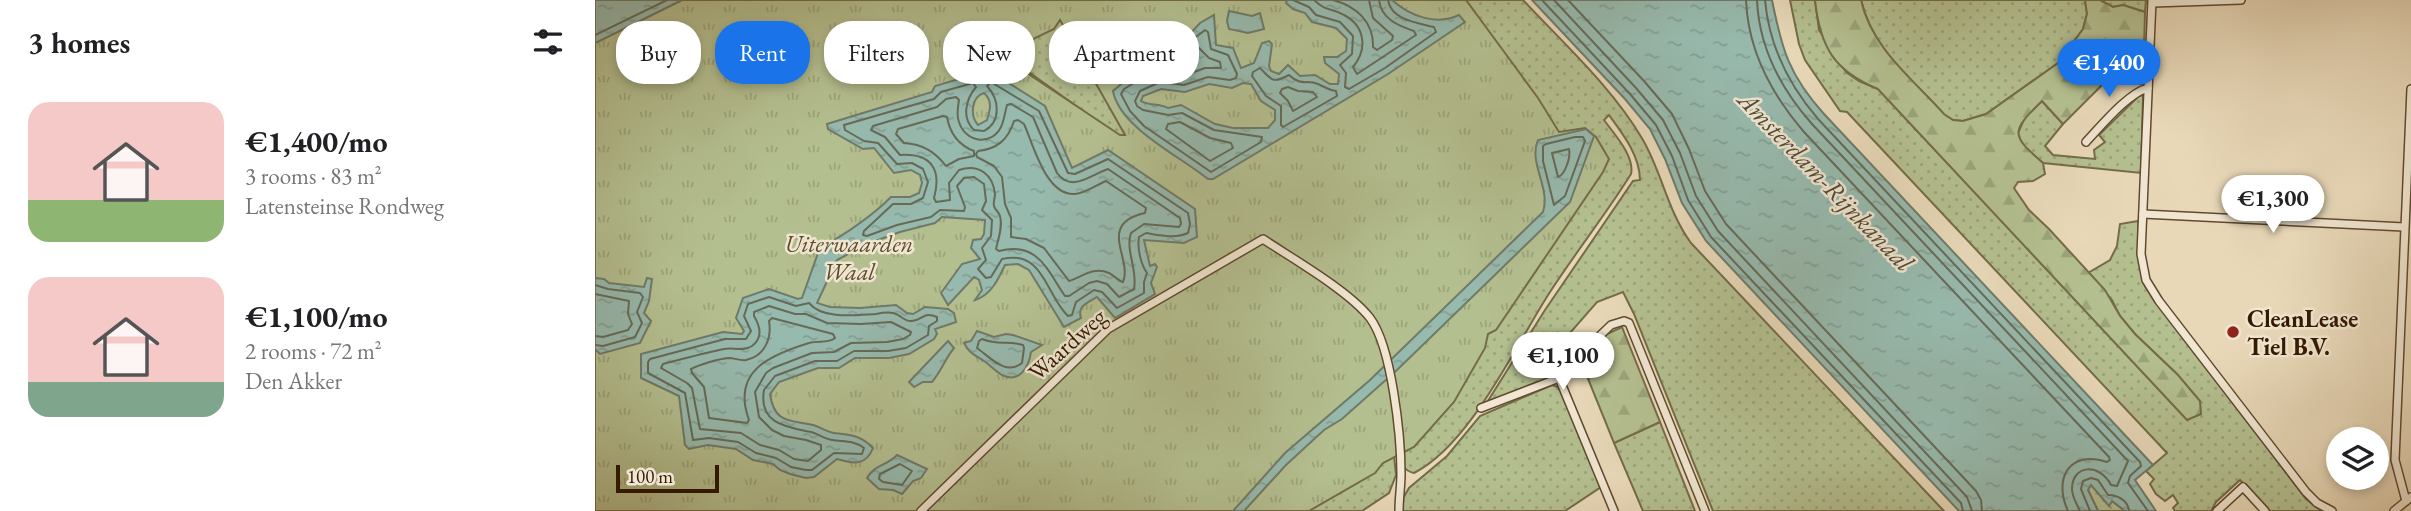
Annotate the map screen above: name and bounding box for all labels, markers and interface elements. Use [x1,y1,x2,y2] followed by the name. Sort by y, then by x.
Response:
[616,21,701,84] chip: Buy
[715,21,810,84] chip: Rent
[824,21,929,84] chip: Filters
[943,21,1035,84] chip: New
[1049,21,1199,84] chip: Apartment
[28,23,130,62] text: 3 homes
[529,23,567,61] icon: filters
[2052,40,2166,99] pin: €1,400
[2073,47,2145,77] text: €1,400
[1729,82,1922,279] water label: Amsterdam-Rijnkanaal
[245,122,388,161] text: €1,400/mo
[84,130,168,214] icon: home
[245,161,382,191] text: 3 rooms · 83 m²
[2216,176,2330,235] pin: €1,300
[2237,183,2309,213] text: €1,300
[245,191,444,221] text: Latensteinse Rondweg
[785,228,913,287] park label: Uiterwaarden Waal
[245,297,388,336] text: €1,100/mo
[1021,300,1113,387] street label: Waardweg
[2247,303,2358,362] place label: CleanLease Tiel B.V.
[84,305,168,389] icon: home
[2225,324,2241,340] marker: CleanLease Tiel B.V.
[1506,332,1620,392] pin: €1,100
[245,336,382,366] text: 2 rooms · 72 m²
[1527,340,1599,370] text: €1,100
[245,366,342,396] text: Den Akker
[2326,427,2389,490] map controls
[2326,427,2389,490] button: layers
[616,462,719,494] scale bar
[627,464,673,489] text: 100 m

